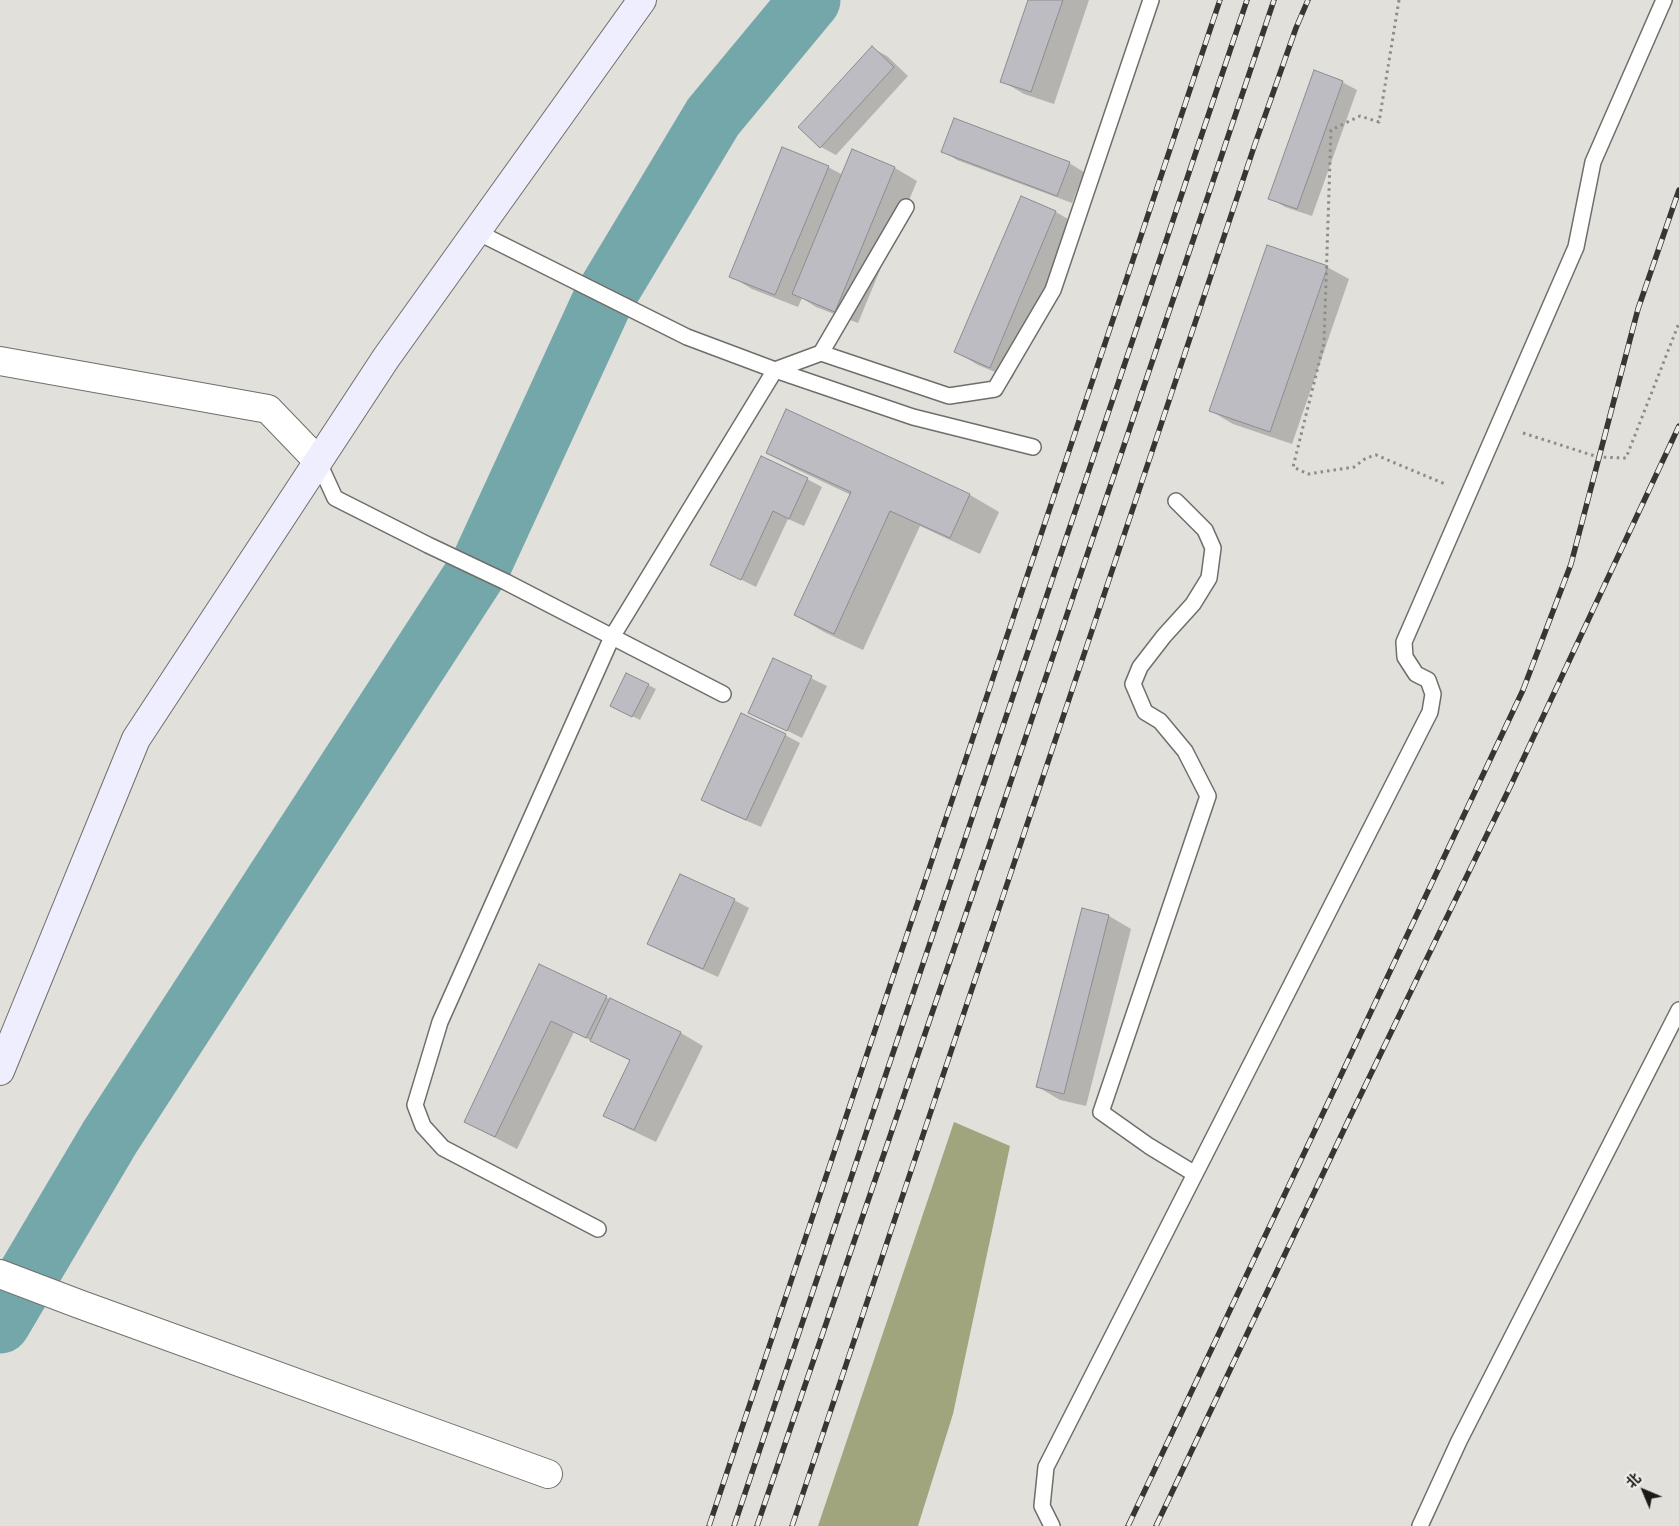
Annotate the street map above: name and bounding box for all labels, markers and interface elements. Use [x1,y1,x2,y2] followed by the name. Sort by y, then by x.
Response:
[1619,1466,1669,1516] north arrow
[1623,1470,1644,1491] text: 北

